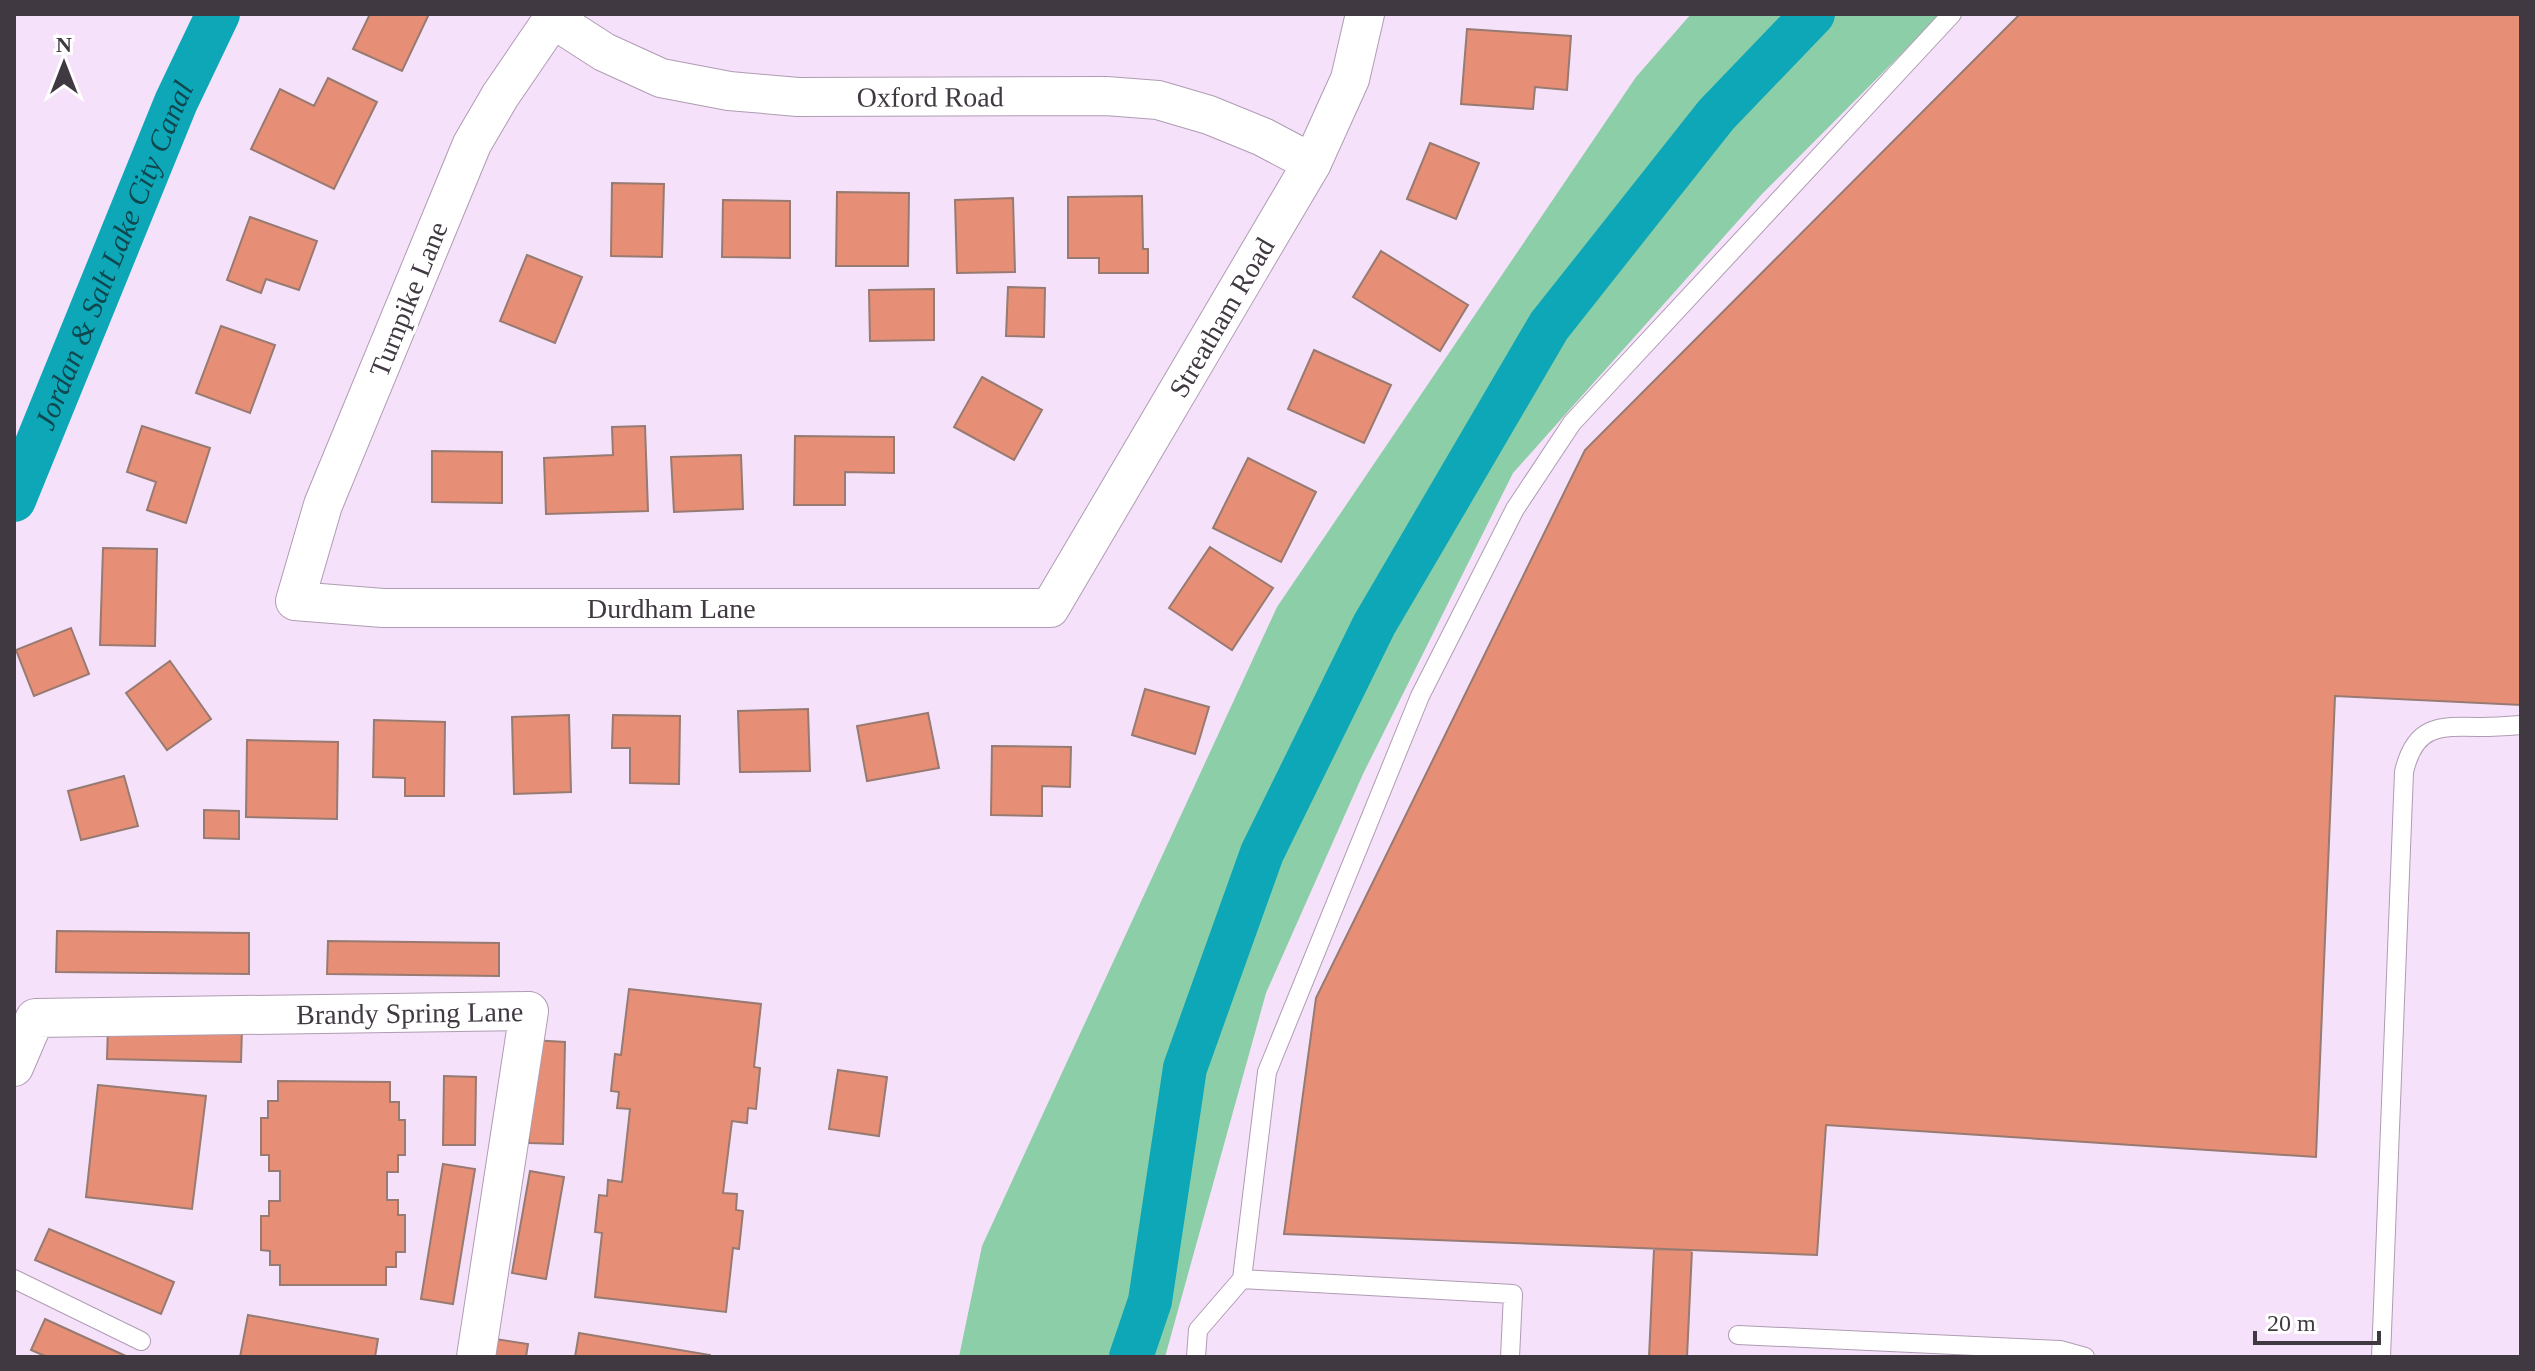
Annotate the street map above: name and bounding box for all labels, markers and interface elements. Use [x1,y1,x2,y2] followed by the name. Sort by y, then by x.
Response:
[24,24,104,104] north arrow
[56,32,72,57] text: N
[27,76,199,434] water label: Jordan & Salt Lake City Canal
[857,81,1004,113] street label: Oxford Road
[363,217,454,381] street label: Turnpike Lane
[1163,232,1281,403] street label: Streatham Road
[587,593,756,624] street label: Durdham Lane
[296,996,523,1030] street label: Brandy Spring Lane
[2255,1295,2379,1345] scale bar
[2267,1310,2316,1336] text: 20 m

